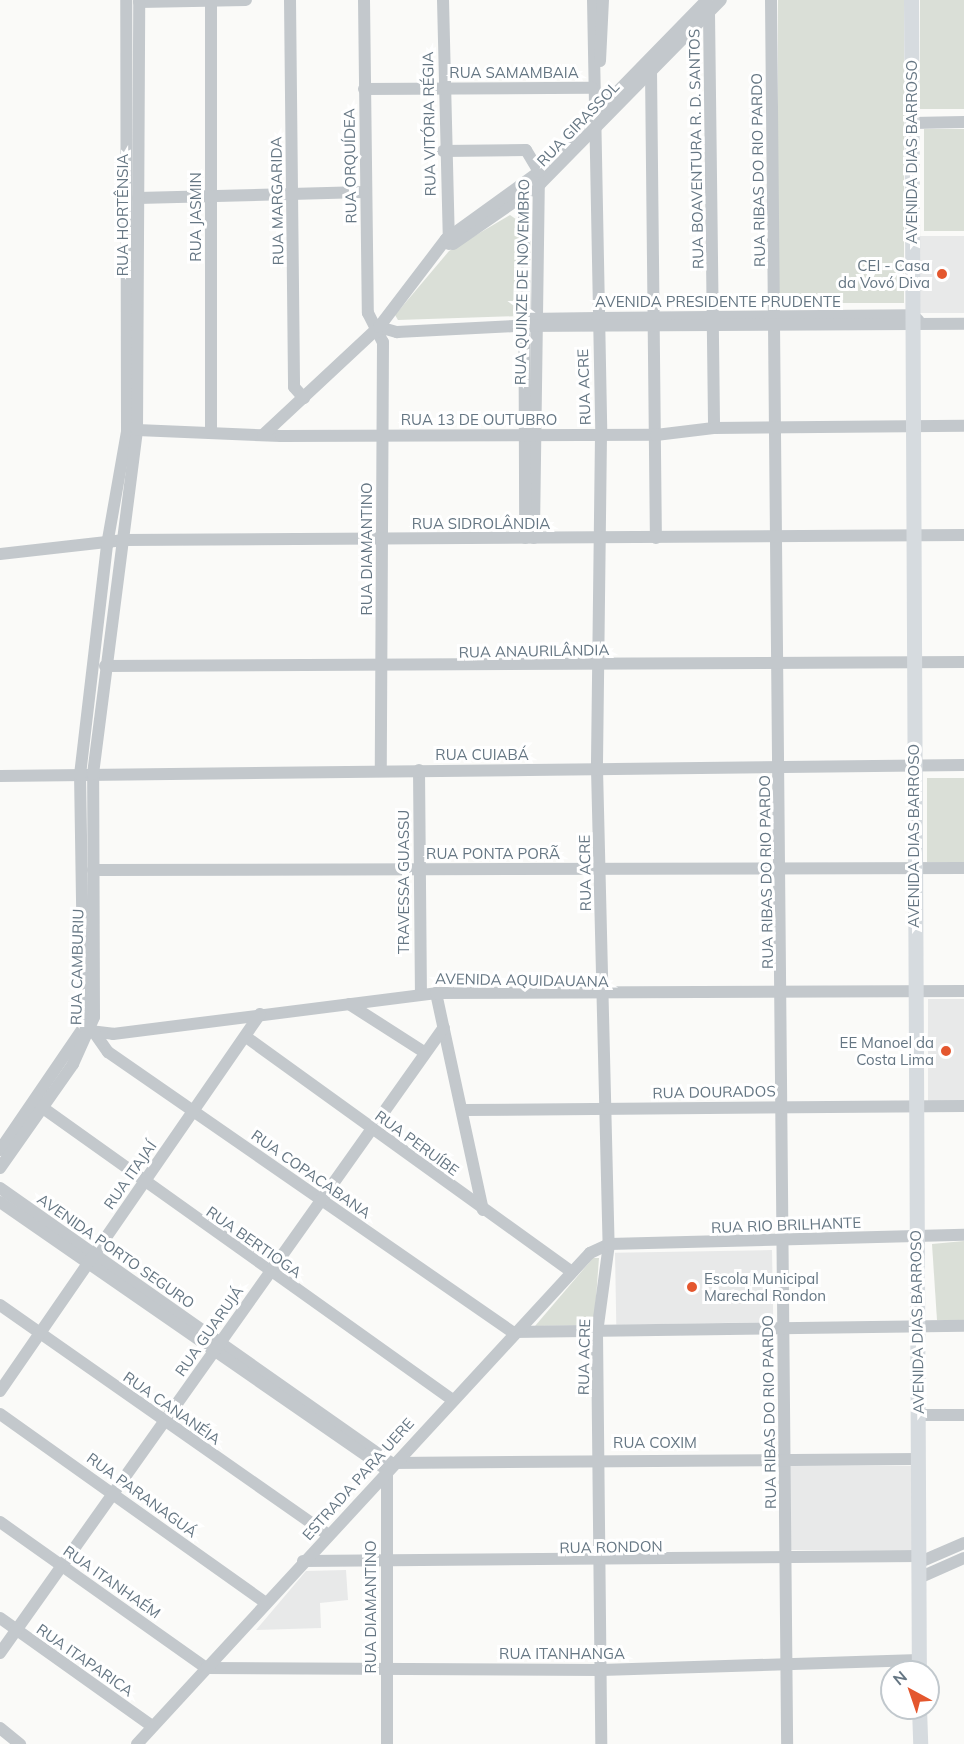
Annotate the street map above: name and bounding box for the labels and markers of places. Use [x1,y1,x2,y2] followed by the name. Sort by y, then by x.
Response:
[838,256,930,291] place label: CEI - Casa da Vovó Diva
[935,267,949,281] marker: CEI - Casa da Vovó Diva
[840,1033,934,1068] place label: EE Manoel da Costa Lima
[939,1044,953,1058] marker: EE Manoel da Costa Lima
[704,1269,826,1304] place label: Escola Municipal Marechal Rondon
[685,1280,699,1294] marker: Escola Municipal Marechal Rondon

